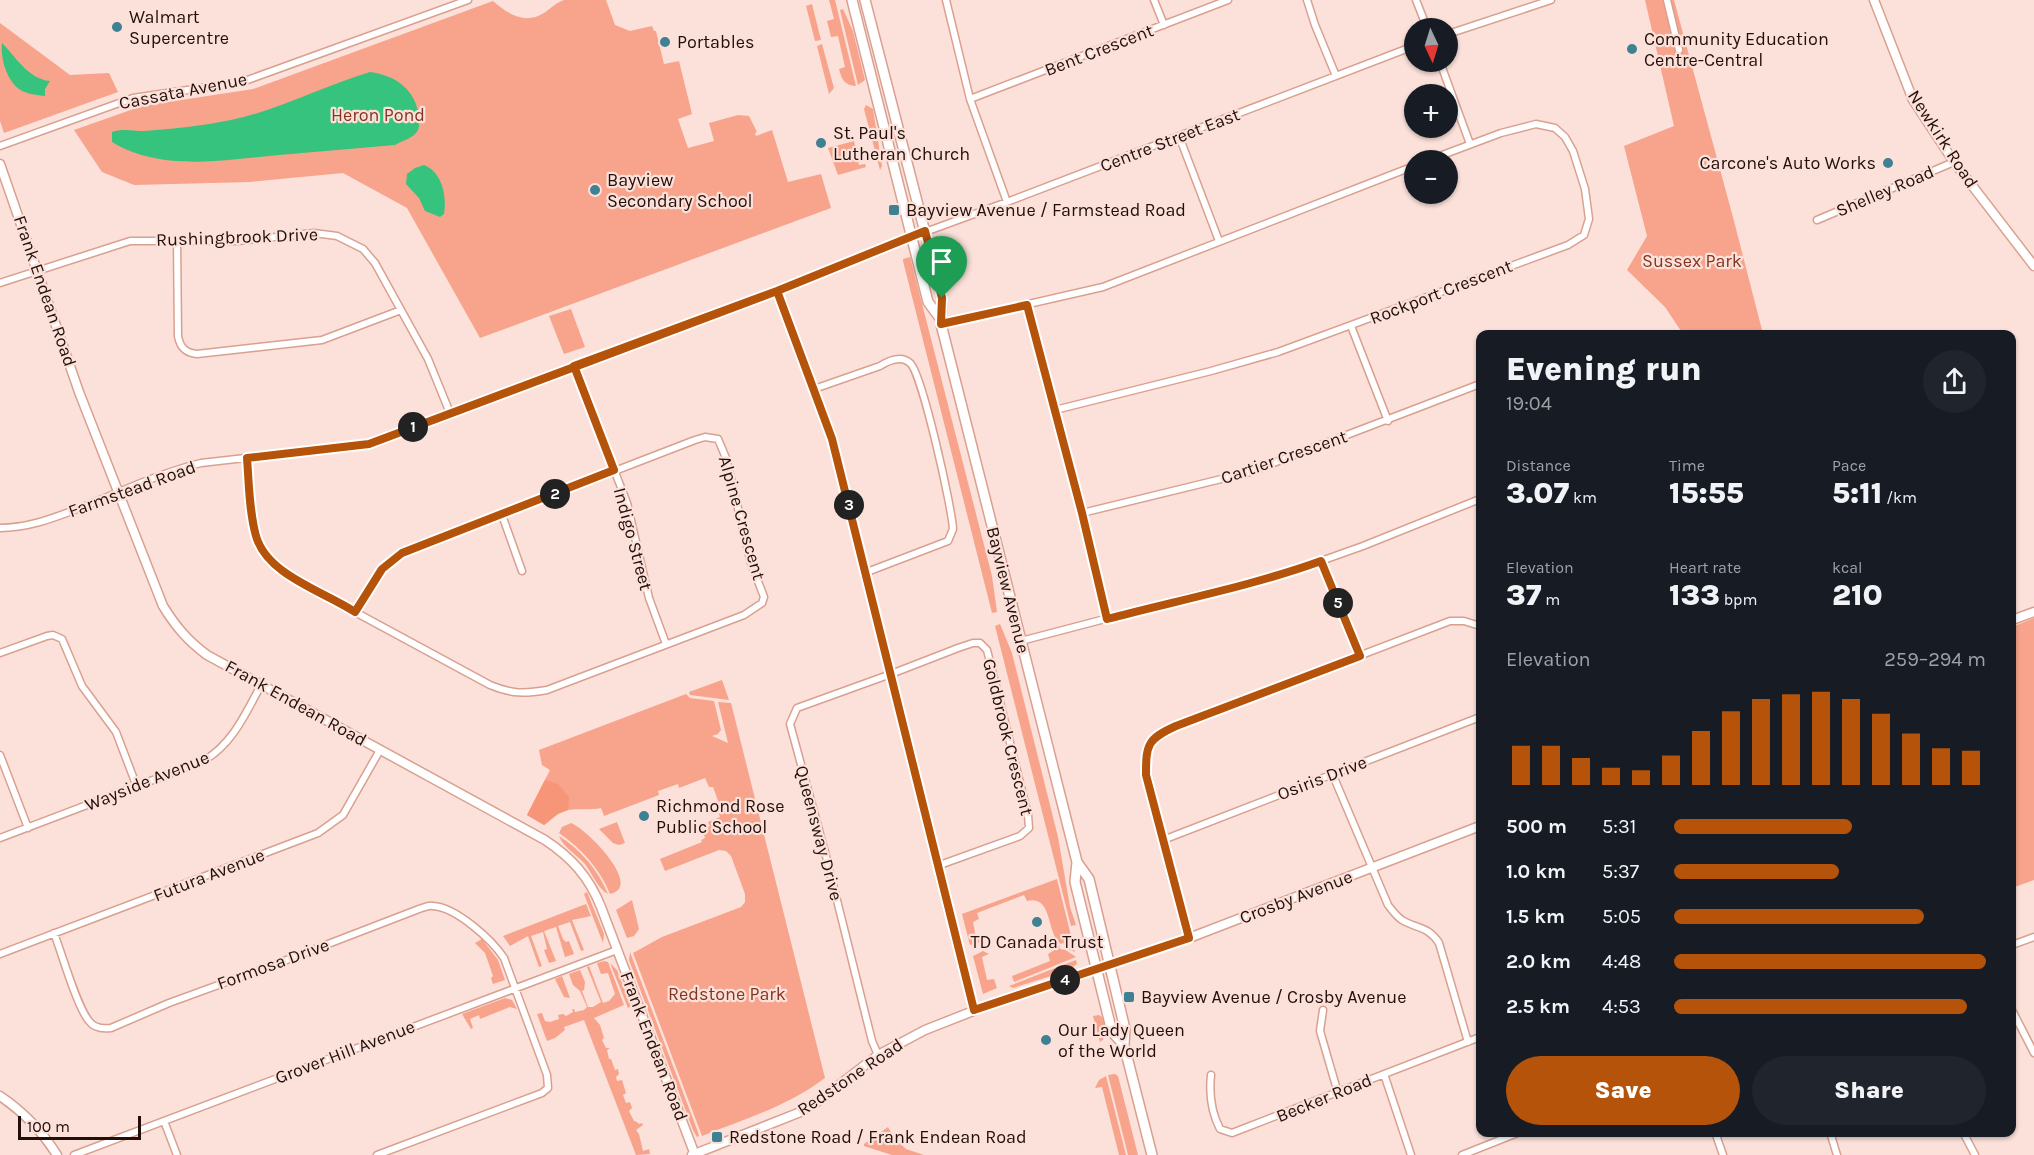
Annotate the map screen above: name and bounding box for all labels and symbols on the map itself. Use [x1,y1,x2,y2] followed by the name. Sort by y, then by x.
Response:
[129,6,229,49] place label: Walmart Supercentre
[1404,18,1458,72] north arrow
[1041,19,1157,81] street label: Bent Crescent
[110,20,124,34] marker: Walmart Supercentre
[1644,28,1829,71] place label: Community Education Centre-Central
[677,31,754,53] place label: Portables
[658,35,672,49] marker: Portables
[1625,42,1639,56] marker: Community Education Centre-Central
[117,68,249,114] street label: Cassata Avenue
[1903,86,1983,192] street label: Newkirk Road
[1097,103,1243,177] street label: Centre Street East
[331,104,425,126] park label: Heron Pond
[833,122,970,165] place label: St. Paul's Lutheran Church
[814,136,828,150] marker: St. Paul's Lutheran Church
[1700,152,1876,174] place label: Carcone's Auto Works
[1881,156,1895,170] marker: Carcone's Auto Works
[1833,160,1937,222] street label: Shelley Road
[607,169,753,212] place label: Bayview Secondary School
[588,183,602,197] marker: Bayview Secondary School
[906,199,1186,221] place label: Bayview Avenue / Farmstead Road
[887,203,901,217] marker: Bayview Avenue / Farmstead Road
[9,212,81,370] street label: Frank Endean Road
[156,223,318,251] street label: Rushingbrook Drive
[916,236,967,298] pin
[1642,250,1742,272] park label: Sussex Park
[1367,255,1515,329] street label: Rockport Crescent
[398,412,428,442] pin: 1
[1218,425,1350,489] street label: Cartier Crescent
[714,453,770,583] street label: Alpine Crescent
[65,456,199,522] street label: Farmstead Road
[540,479,570,509] pin: 2
[609,485,657,593] street label: Indigo Street
[834,490,864,520] pin: 3
[982,524,1034,656] street label: Bayview Avenue
[1323,588,1353,618] pin: 5
[221,655,371,751] street label: Frank Endean Road
[978,656,1038,818] street label: Goldbrook Crescent
[82,746,212,816] street label: Wayside Avenue
[1274,751,1370,805] street label: Osiris Drive
[790,763,848,903] street label: Queensway Drive
[656,795,785,838] place label: Richmond Rose Public School
[637,809,651,823] marker: Richmond Rose Public School
[150,844,268,906] street label: Futura Avenue
[1236,865,1356,929] street label: Crosby Avenue
[1030,915,1044,929] marker: TD Canada Trust
[970,931,1104,953] place label: TD Canada Trust
[214,934,332,994] street label: Formosa Drive
[1050,965,1080,995] pin: 4
[615,968,693,1124] street label: Frank Endean Road
[668,983,786,1005] park label: Redstone Park
[1141,986,1406,1008] place label: Bayview Avenue / Crosby Avenue
[1122,990,1136,1004] marker: Bayview Avenue / Crosby Avenue
[272,1015,418,1089] street label: Grover Hill Avenue
[1058,1019,1185,1062] place label: Our Lady Queen of the World
[1039,1033,1053,1047] marker: Our Lady Queen of the World
[793,1034,907,1120] street label: Redstone Road
[1273,1069,1375,1127] street label: Becker Road
[18,1113,141,1140] scale bar
[729,1126,1027,1148] place label: Redstone Road / Frank Endean Road
[710,1130,724,1144] marker: Redstone Road / Frank Endean Road

